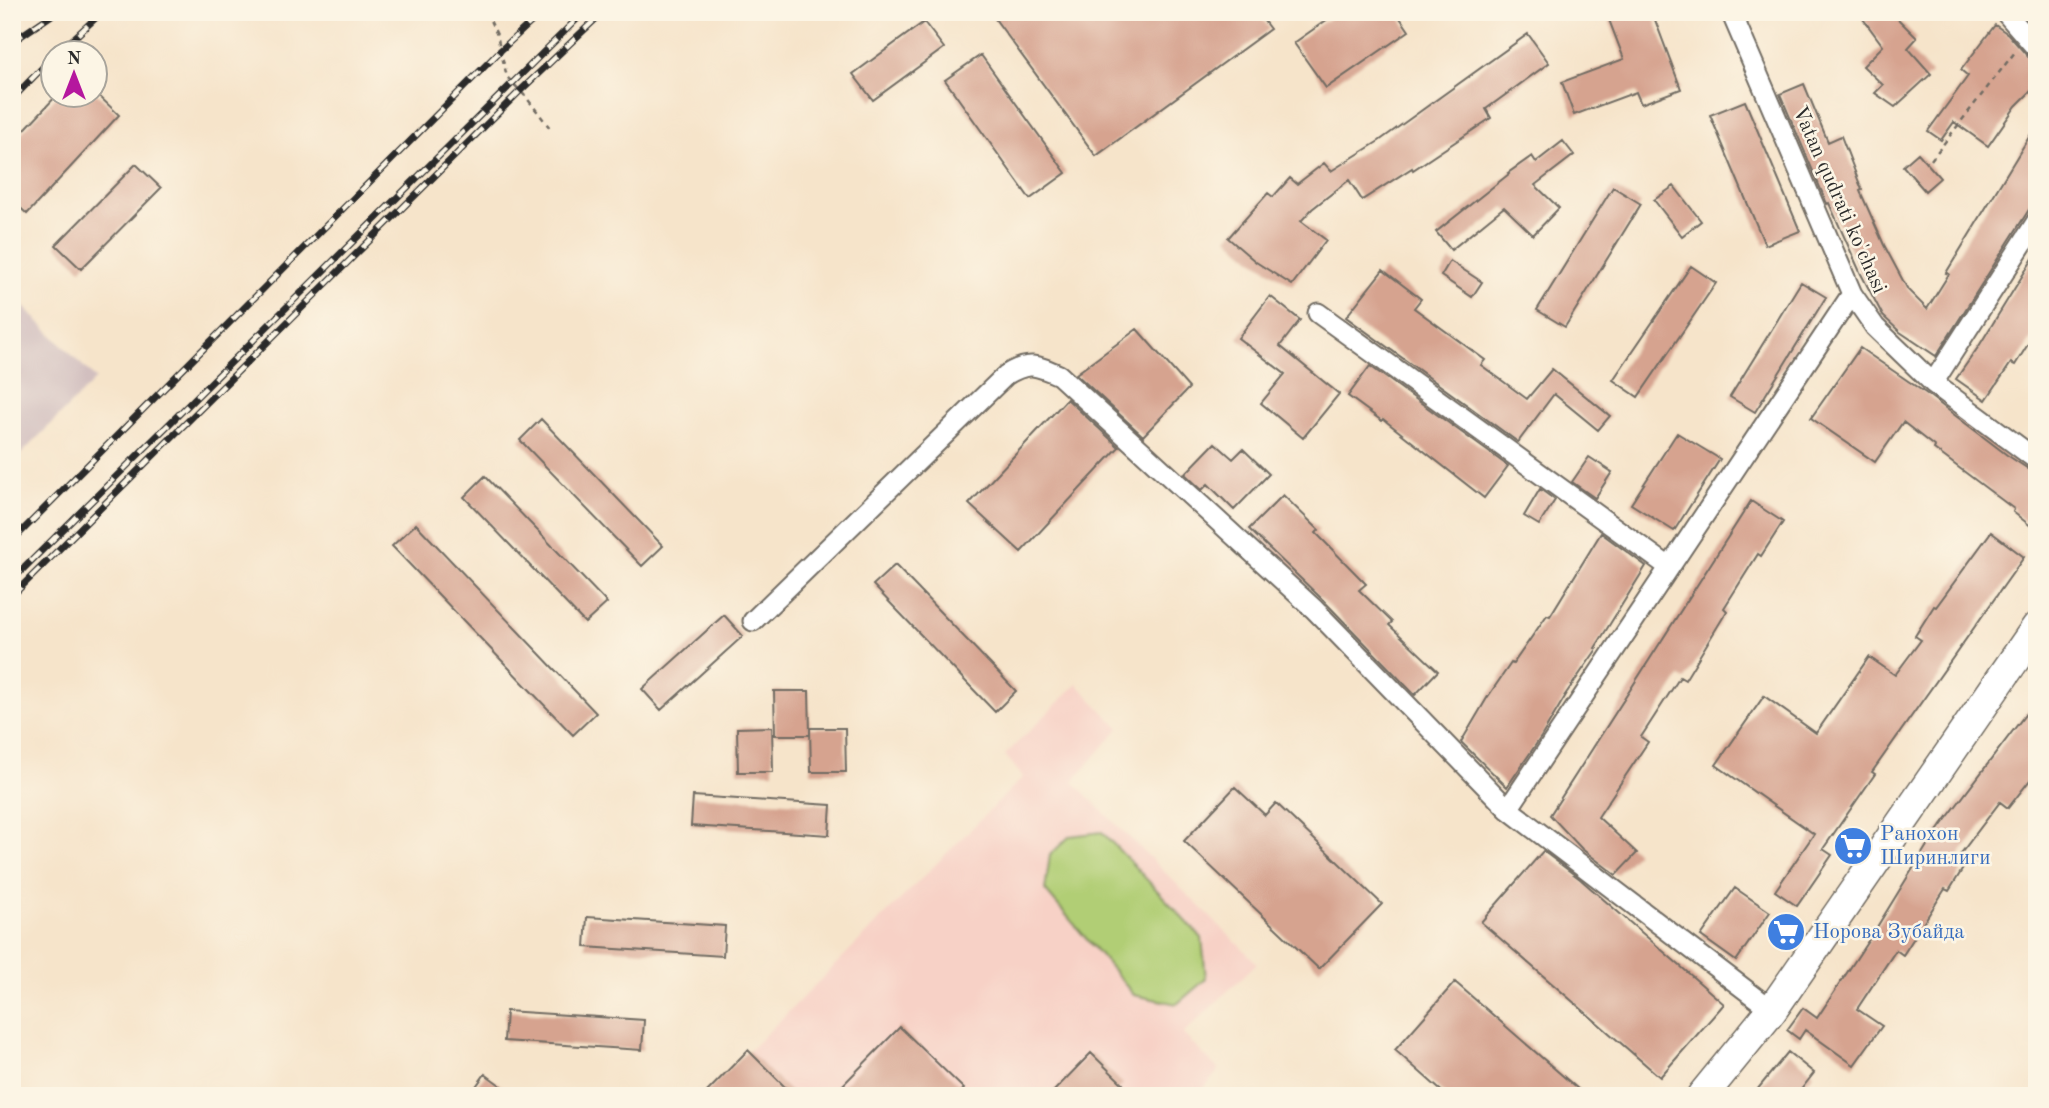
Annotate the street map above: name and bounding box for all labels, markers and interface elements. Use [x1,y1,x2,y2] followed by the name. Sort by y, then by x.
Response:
[38,38,108,108] north arrow
[67,50,82,69] text: N
[1788,103,1890,297] street label: Vatan qudrati ko'chasi
[1880,824,1990,869] place label: Ранохон Ширинлиги
[1832,825,1874,867] supermarket icon: Ранохон Ширинлиги
[1765,911,1807,953] supermarket icon: Норова Зубайда
[1813,922,1965,943] place label: Норова Зубайда

